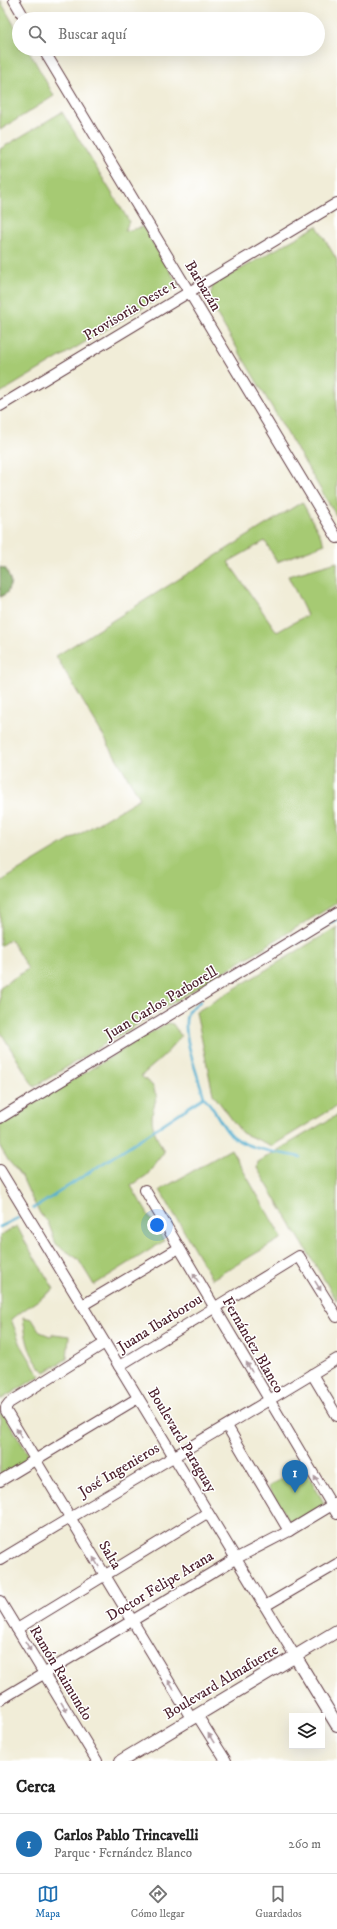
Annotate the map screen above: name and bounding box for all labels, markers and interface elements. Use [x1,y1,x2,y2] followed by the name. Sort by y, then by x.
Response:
[12,12,325,56] search box
[26,23,48,45] icon: search
[58,25,126,44] text: Buscar aquí
[181,257,226,315] street label: Barbazán
[80,275,180,345] street label: Provisoria Oeste 1
[100,962,221,1045] street label: Juan Carlos Parborell
[147,1215,167,1235] your location
[193,1272,200,1284] one-way arrow
[314,1281,322,1291] one-way arrow
[112,1289,206,1358] street label: Juana Ibarborou
[218,1294,288,1396] street label: Fernández Blanco
[245,1362,253,1372] one-way arrow
[143,1384,221,1497] street label: Boulevard Paraguay
[16,1427,23,1439] one-way arrow
[73,1438,163,1503] street label: José Ingenieros
[282,1460,308,1493] pin: 1
[313,1475,320,1487] one-way arrow
[94,1537,126,1573] street label: Salta
[103,1546,218,1626] street label: Doctor Felipe Arana
[93,1556,100,1568] one-way arrow
[25,1622,97,1724] street label: Ramón Raimundo
[24,1640,31,1652] one-way arrow
[160,1640,282,1724] street label: Boulevard Almafuerte
[167,1680,175,1690] one-way arrow
[61,1701,68,1713] one-way arrow
[289,1713,325,1749] map controls
[289,1713,325,1749] button: layers
[208,1732,215,1744] one-way arrow
[16,1776,55,1798] text: Cerca
[54,1826,198,1845] text: Carlos Pablo Trincavelli
[27,1836,31,1852] text: 1
[288,1836,321,1852] text: 260 m
[54,1845,192,1861] text: Parque · Fernández Blanco
[35,1883,60,1921] tab: Mapa
[131,1883,185,1921] tab: Cómo llegar
[255,1883,302,1921] tab: Guardados

